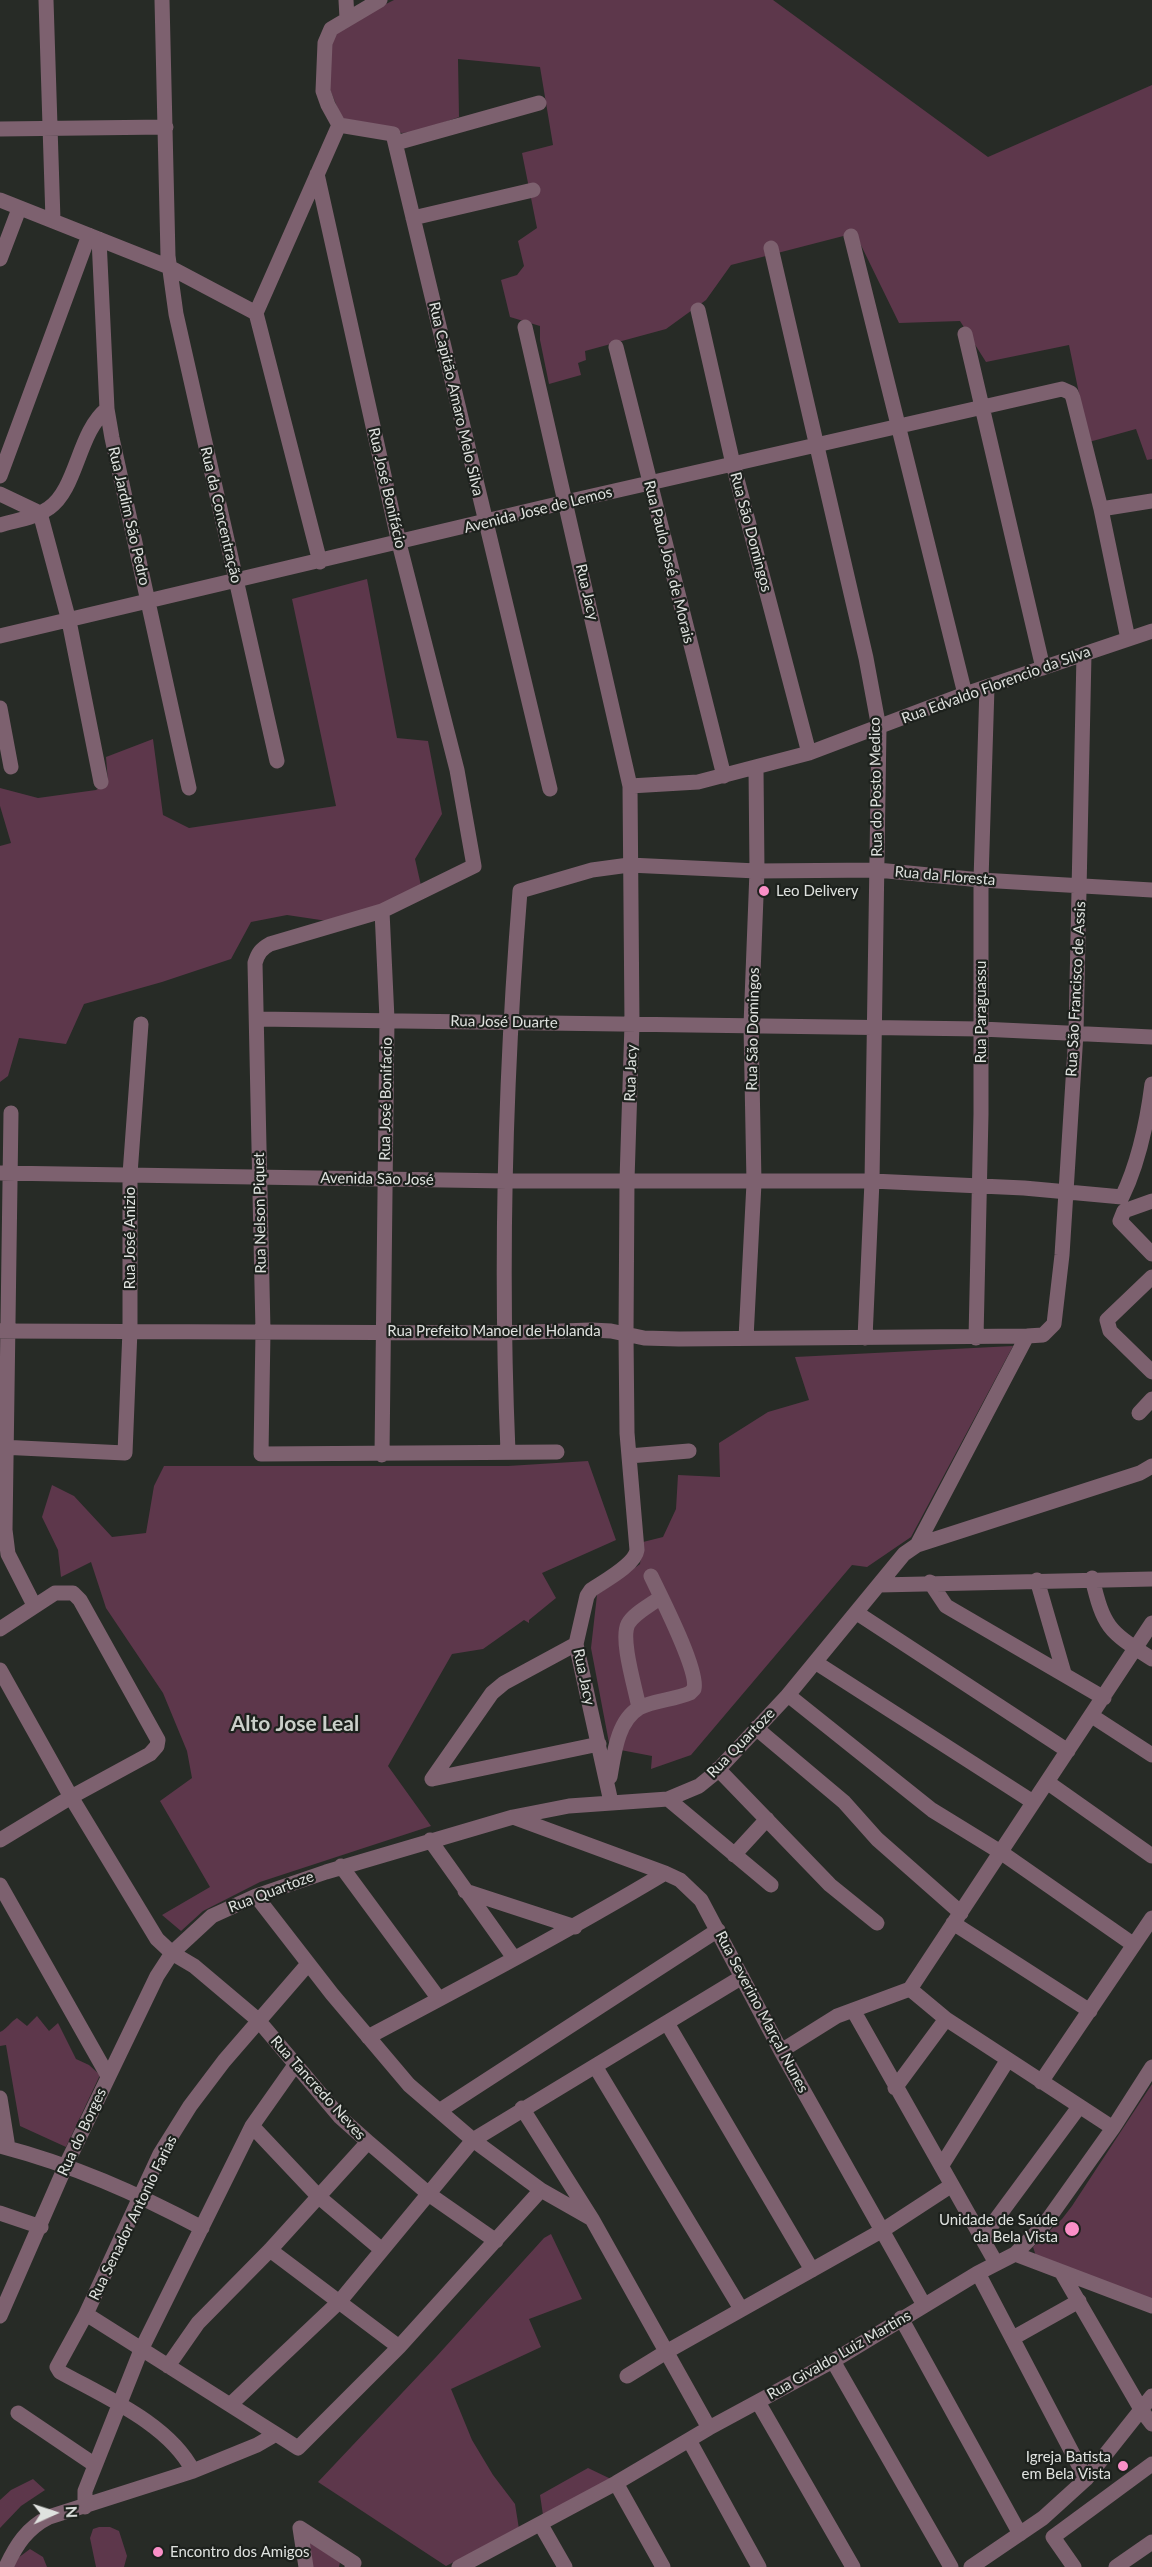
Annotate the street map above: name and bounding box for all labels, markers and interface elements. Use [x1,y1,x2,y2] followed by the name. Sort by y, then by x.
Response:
[425,300,487,498] street label: Rua Capitão Amaro Melo Silva
[364,426,410,550] street label: Rua José Bonifácio
[104,445,154,587] street label: Rua Jardim São Pedro
[197,445,245,585] street label: Rua da Concentração
[726,470,776,594] street label: Rua São Domingos
[640,479,698,645] street label: Rua Paulo José de Morais
[462,483,614,537] street label: Avenida Jose de Lemos
[572,562,602,622] street label: Rua Jacy
[899,642,1093,728] street label: Rua Edvaldo Florencio da Silva
[866,717,886,857] street label: Rua do Posto Medico
[894,863,996,889] street label: Rua da Floresta
[776,882,858,900] place label: Leo Delivery
[757,884,771,898] marker: Leo Delivery
[1062,901,1090,1077] street label: Rua São Francisco de Assis
[972,961,990,1063] street label: Rua Paraguassu
[743,967,763,1091] street label: Rua São Domingos
[450,1012,558,1032] street label: Rua José Duarte
[376,1037,396,1161] street label: Rua José Bonifacio
[621,1044,641,1102] street label: Rua Jacy
[250,1152,270,1274] street label: Rua Nelson Piquet
[320,1169,434,1189] street label: Avenida São José
[121,1187,139,1289] street label: Rua José Anizio
[387,1322,601,1340] street label: Rua Prefeito Manoel de Holanda
[569,1647,599,1707] street label: Rua Jacy
[703,1704,779,1782] street label: Rua Quartoze
[231,1711,359,1737] district label: Alto Jose Leal
[226,1867,316,1917] street label: Rua Quartoze
[712,1928,812,2096] street label: Rua Severino Marçal Nunes
[267,2032,369,2144] street label: Rua Tancredo Neves
[54,2085,110,2179] street label: Rua do Borges
[85,2133,181,2303] street label: Rua Senador Antonio Farias
[939,2211,1058,2246] place label: Unidade de Saúde da Bela Vista
[1063,2220,1081,2238] marker: Unidade de Saúde da Bela Vista
[764,2306,914,2404] street label: Rua Givaldo Luiz Martins
[1021,2448,1111,2483] place label: Igreja Batista em Bela Vista
[1116,2459,1130,2473] marker: Igreja Batista em Bela Vista
[24,2483,84,2543] north arrow
[63,2505,82,2519] text: N
[170,2543,309,2561] place label: Encontro dos Amigos
[151,2545,165,2559] marker: Encontro dos Amigos

